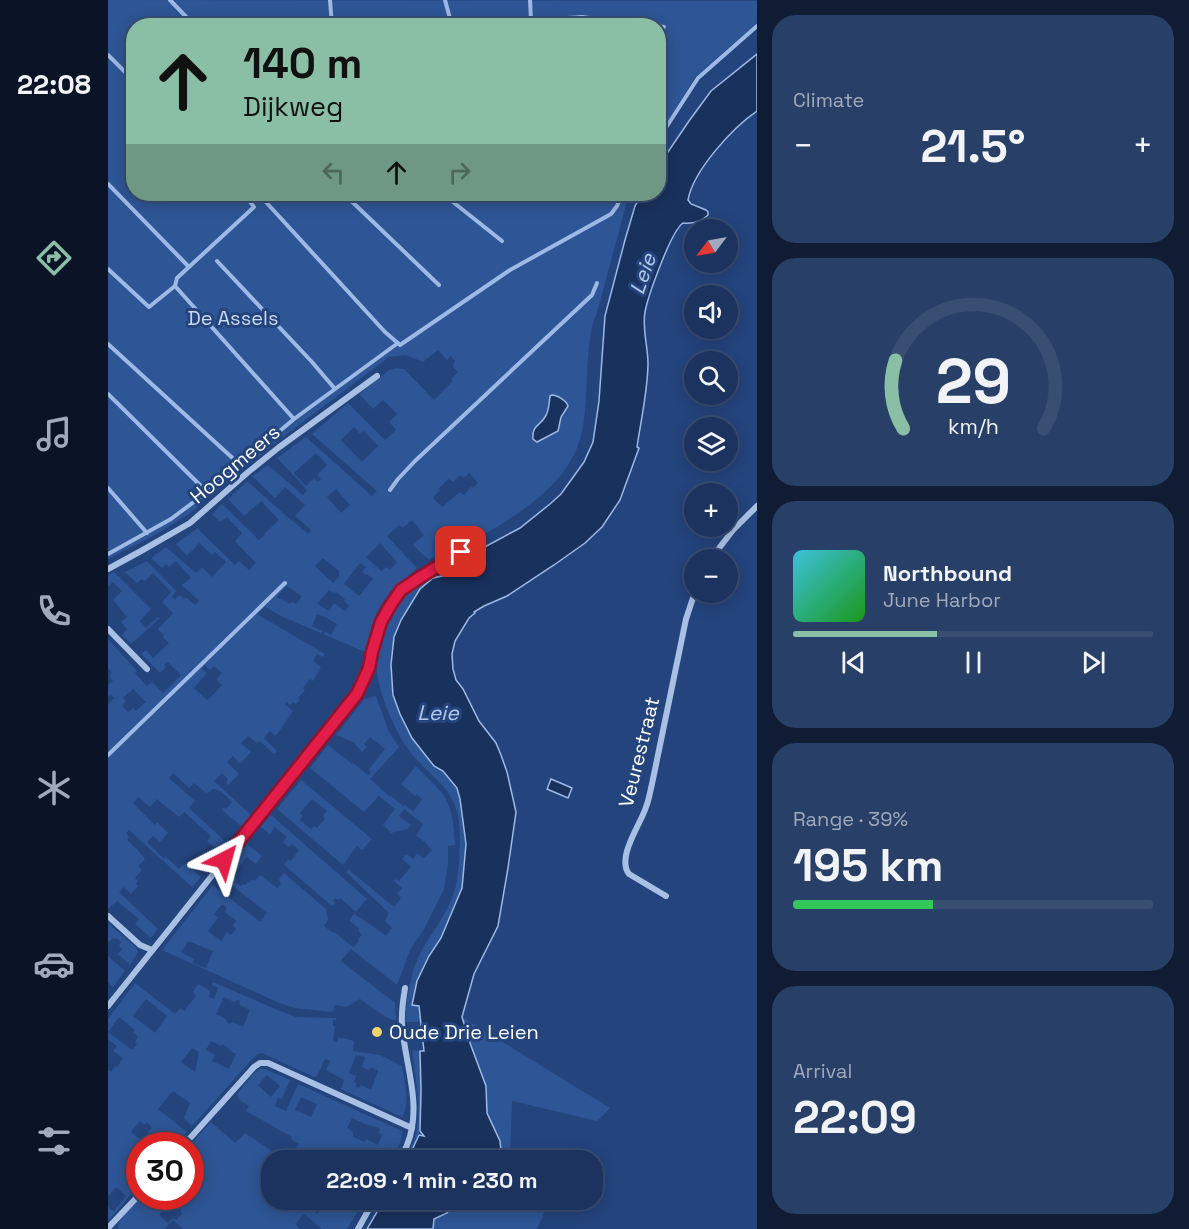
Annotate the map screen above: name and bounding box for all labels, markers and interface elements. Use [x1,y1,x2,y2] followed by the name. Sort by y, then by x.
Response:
[243,37,362,90] text: 140 m
[144,42,222,120] icon: ahead
[17,67,91,102] text: 22:08
[793,87,864,113] text: Climate
[243,89,343,124] text: Dijkweg
[920,118,1026,175] text: 21.5°
[793,125,813,167] text: −
[1133,125,1153,167] text: +
[317,156,350,189] icon: left
[380,156,413,189] icon: ahead
[443,156,476,189] icon: right
[684,219,738,273] north arrow
[684,219,738,603] map controls
[33,237,75,279] icon: directions
[623,248,663,298] water label: Leie
[684,285,738,339] button: sound
[188,305,278,331] park label: De Assels
[935,342,1011,421] text: 29
[684,351,738,405] button: search
[33,413,75,455] icon: music
[947,413,999,440] text: km/h
[684,417,738,471] button: layers
[185,419,285,509] street label: Hoogmeers
[684,483,738,537] button: +
[435,526,486,577] pin
[444,535,477,568] icon: arrive
[684,549,738,603] button: −
[883,559,1012,587] text: Northbound
[883,587,1001,613] text: June Harbor
[33,590,75,632] icon: phone
[837,646,870,679] icon: previous
[957,646,990,679] icon: pause
[1077,646,1110,679] icon: next
[613,694,665,810] street label: Veurestraat
[417,699,460,726] water label: Leie
[33,767,75,809] icon: climate
[793,806,908,832] text: Range · 39%
[192,828,256,892] position arrow
[793,837,943,894] text: 195 km
[33,943,75,985] icon: car
[389,1019,539,1045] place label: Oude Drie Leien
[370,1025,384,1039] marker: Oude Drie Leien
[793,1058,852,1084] text: Arrival
[793,1089,917,1146] text: 22:09
[33,1120,75,1162] icon: filters
[126,1132,204,1210] speed limit sign: 30
[326,1166,538,1194] text: 22:09 · 1 min · 230 m

